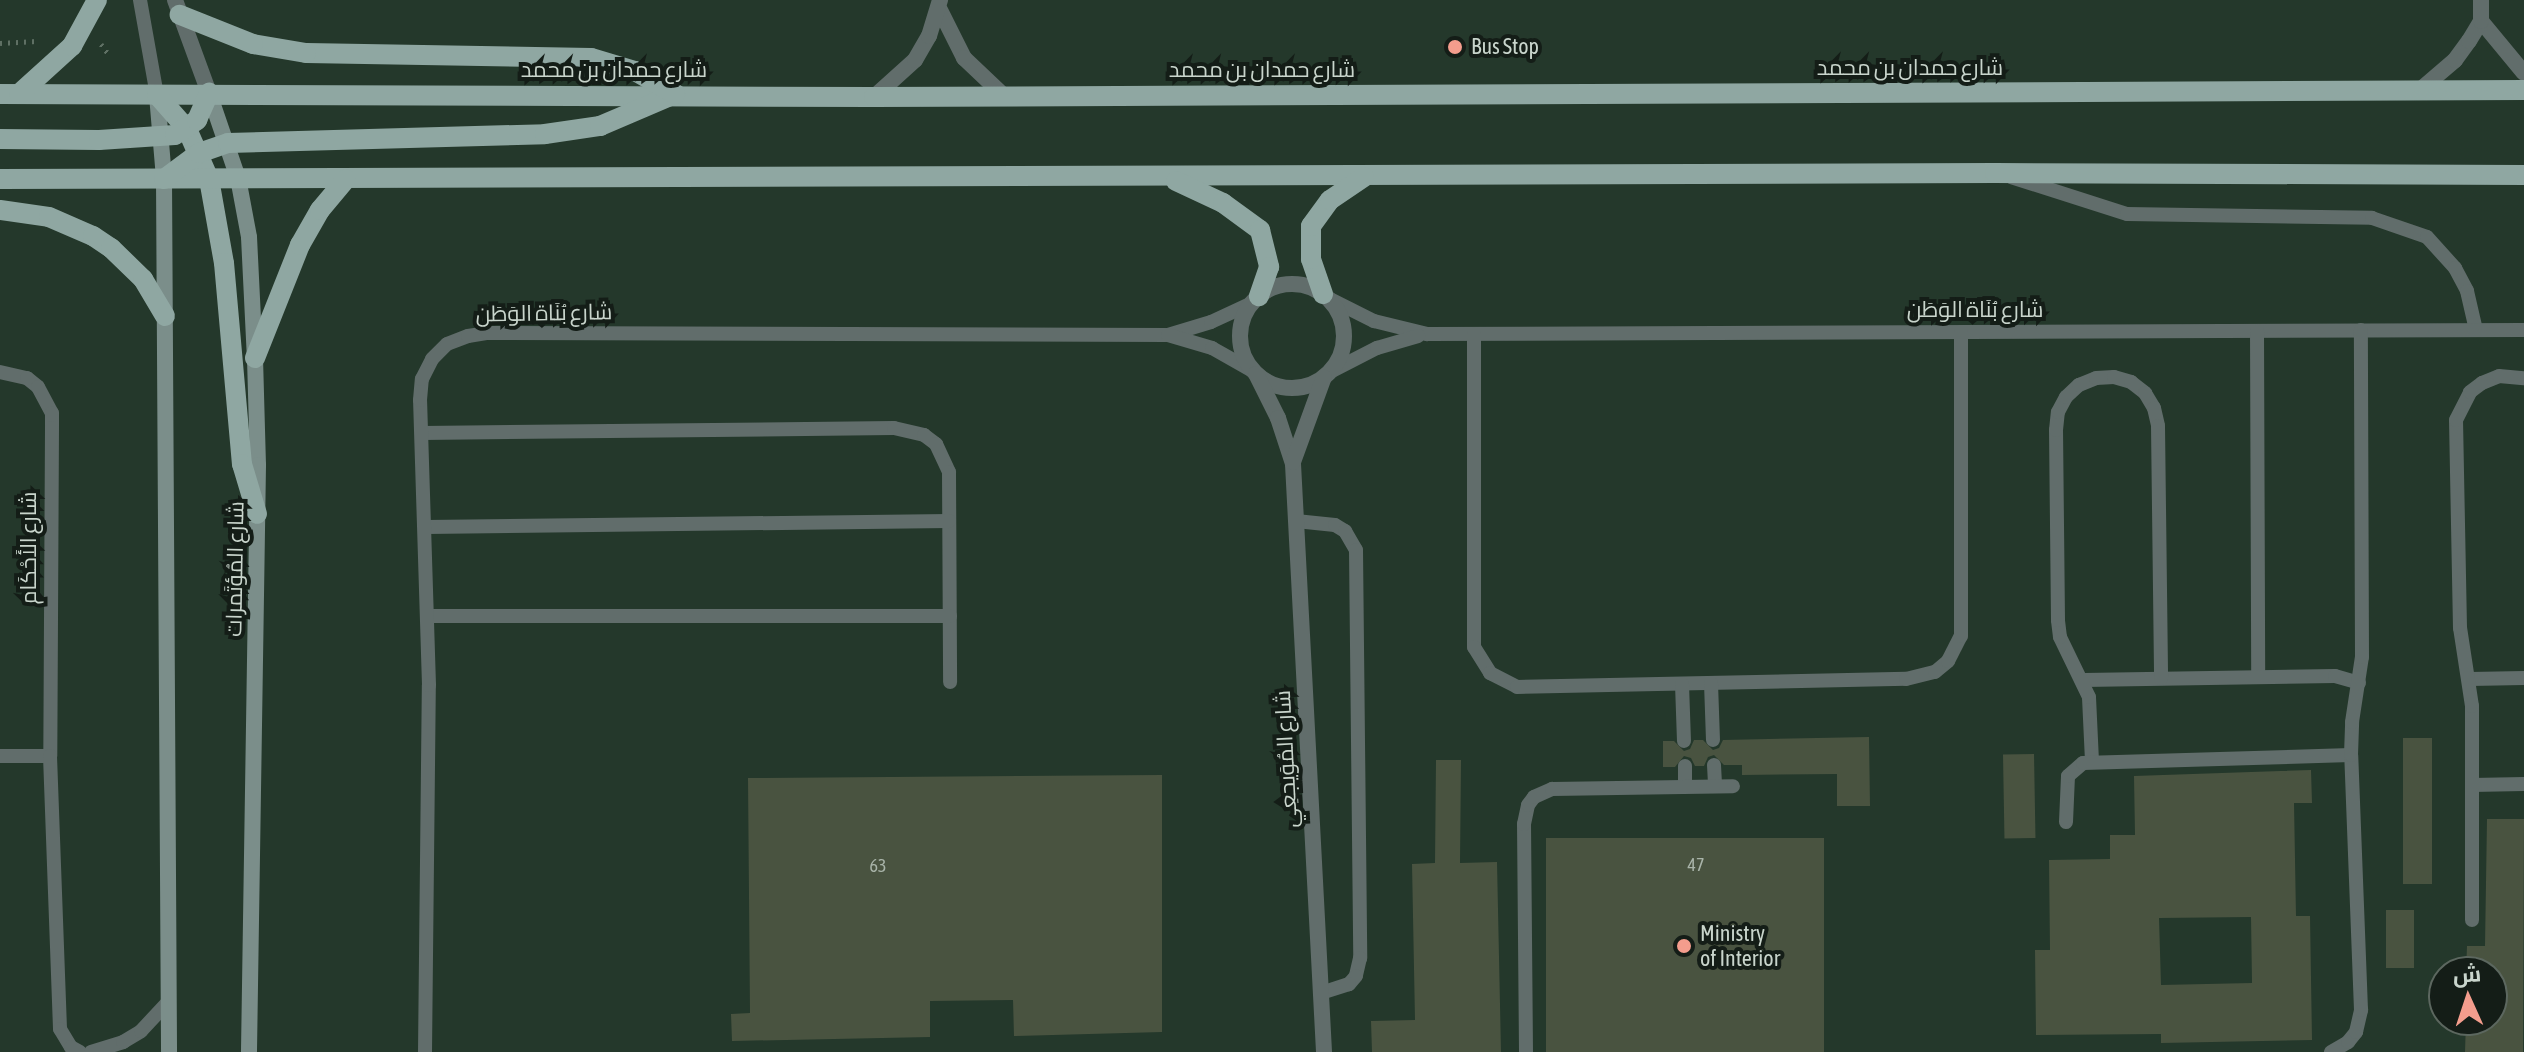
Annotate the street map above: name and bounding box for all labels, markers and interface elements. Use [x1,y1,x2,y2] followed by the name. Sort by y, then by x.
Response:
[1471,34,1539,60] place label: Bus Stop
[1446,38,1464,56] marker: Bus Stop
[1817,55,2003,81] street label: شارع حمدان بن محمد
[521,57,707,83] street label: شارع حمدان بن محمد
[1169,57,1355,83] street label: شارع حمدان بن محمد
[1907,297,2043,323] street label: شارع بُنَاة الوَطَن
[475,299,613,327] street label: شارع بُنَاة الوَطَن
[16,492,42,604] street label: شارع الأَحْكَام
[221,501,249,637] street label: شارع المُؤتَمرات
[1269,690,1303,828] street label: شارع المُوَيجعِي
[1688,854,1704,876] house number: 47
[870,855,886,877] house number: 63
[1700,920,1780,972] place label: Ministry of Interior
[1675,937,1693,955] marker: Ministry of Interior
[2428,956,2508,1036] north arrow
[2452,960,2482,988] text: ش

